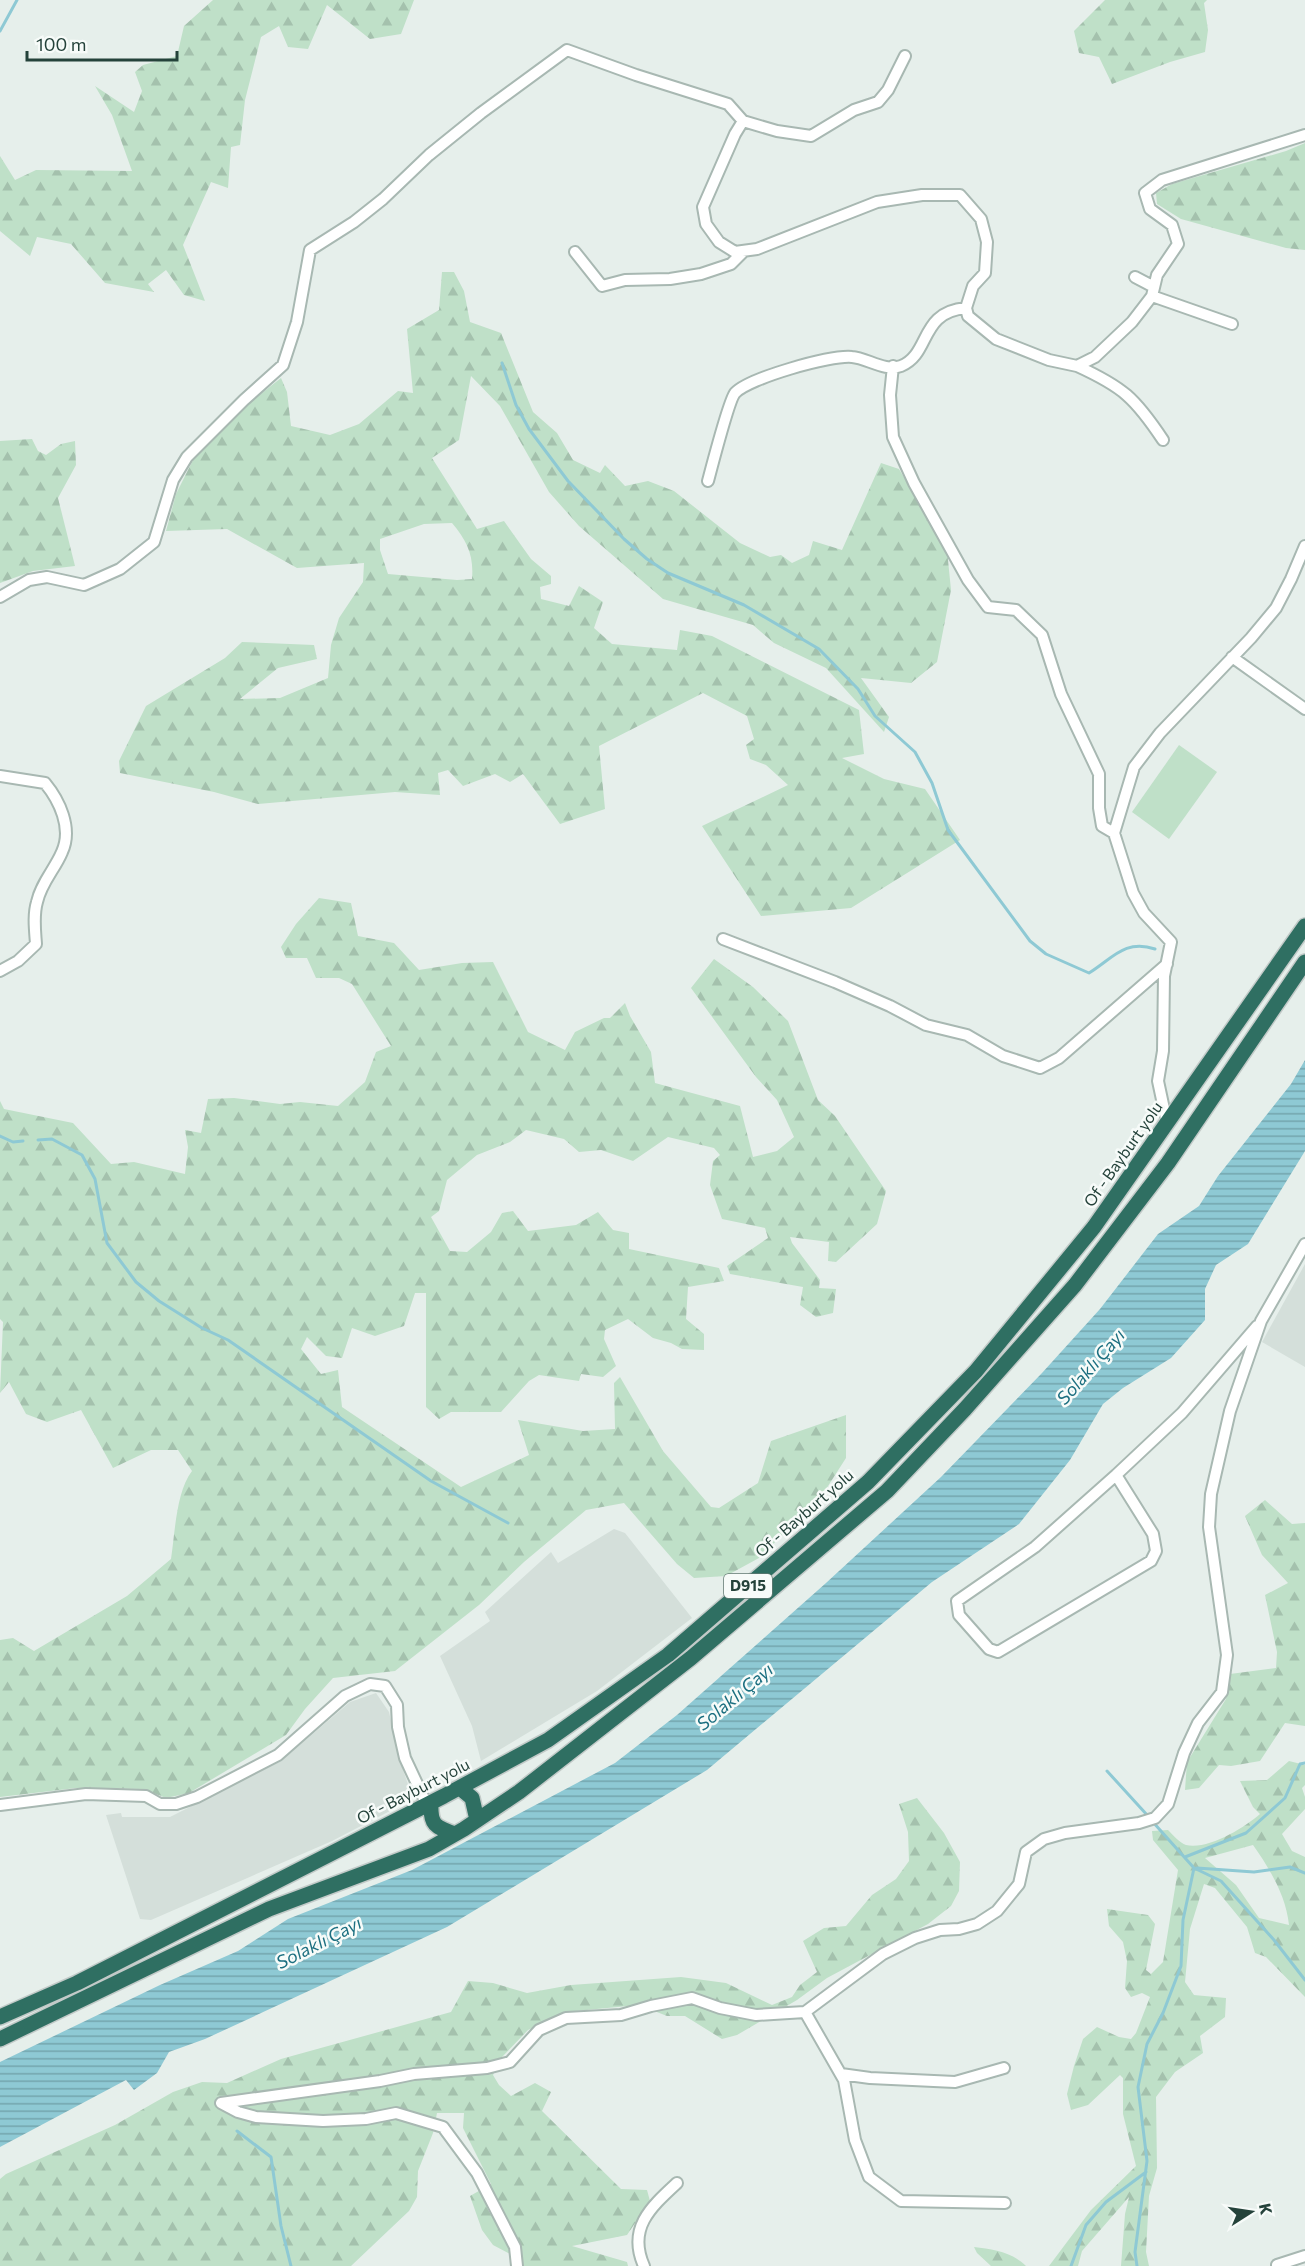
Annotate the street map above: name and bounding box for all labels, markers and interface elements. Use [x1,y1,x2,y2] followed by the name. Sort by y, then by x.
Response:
[27,24,177,62] scale bar
[36,33,86,55] text: 100 m
[1079,1097,1166,1210] street label: Of - Bayburt yolu
[1051,1324,1129,1409] water label: Solaklı Çayı
[751,1465,857,1560] street label: Of - Bayburt yolu
[724,1574,772,1598] road number: D915
[692,1658,777,1735] water label: Solaklı Çayı
[353,1754,472,1827] street label: Of - Bayburt yolu
[272,1911,365,1973] water label: Solaklı Çayı
[1221,2182,1281,2242] north arrow
[1256,2201,1277,2216] text: K

